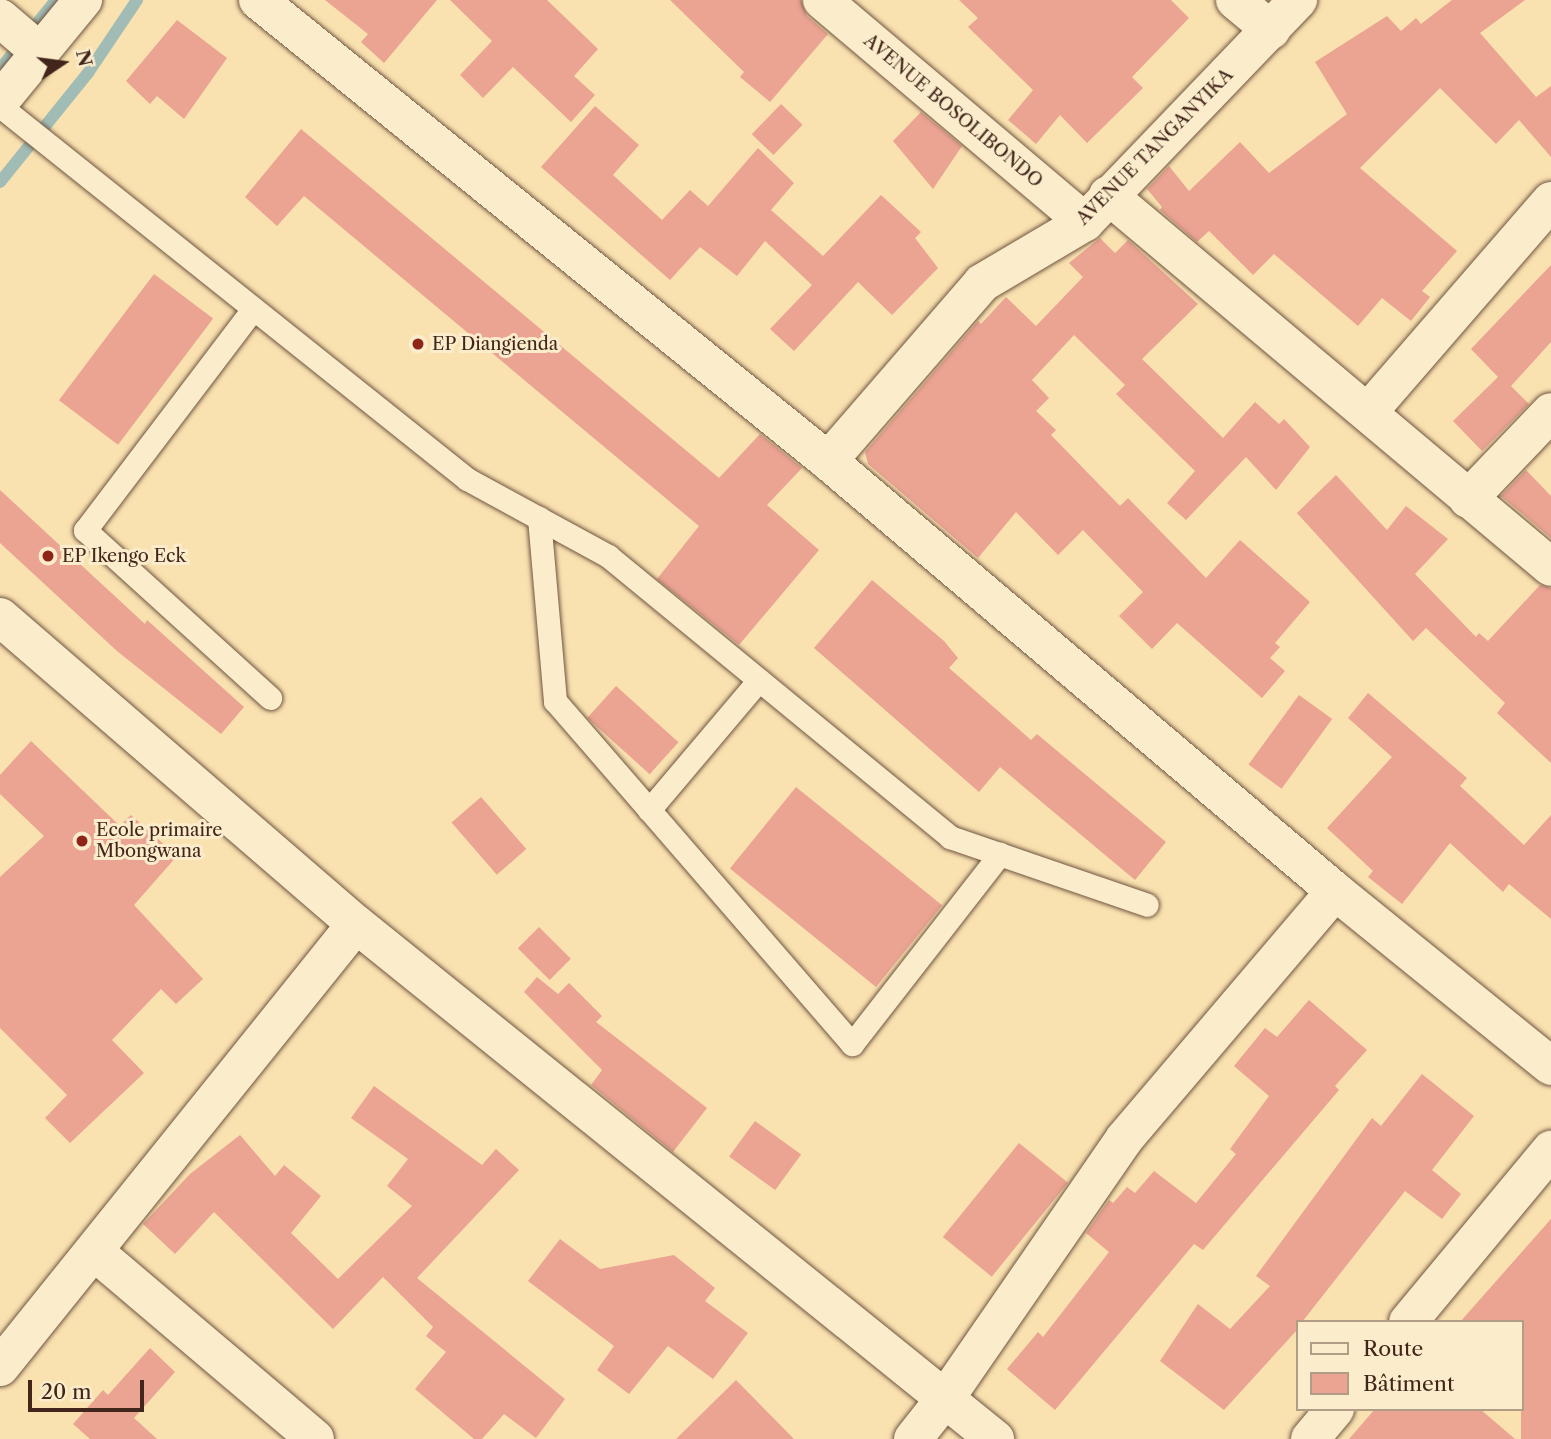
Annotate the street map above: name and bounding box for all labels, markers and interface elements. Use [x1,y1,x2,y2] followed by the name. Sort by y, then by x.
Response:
[28,28,98,98] north arrow
[859,30,1047,192] street label: AVENUE BOSOLIBONDO
[71,48,97,69] text: N
[1072,64,1238,230] street label: AVENUE TANGANYIKA
[432,333,559,355] place label: EP Diangienda
[410,336,426,352] marker: EP Diangienda
[62,545,186,567] place label: EP Ikengo Eck
[40,548,56,564] marker: EP Ikengo Eck
[96,820,222,862] place label: Ecole primaire Mbongwana
[74,833,90,849] marker: Ecole primaire Mbongwana
[1296,1320,1523,1411] legend
[1363,1336,1423,1361] text: Route
[32,1366,147,1410] scale bar
[1363,1371,1454,1396] text: Bâtiment
[41,1379,92,1404] text: 20 m

